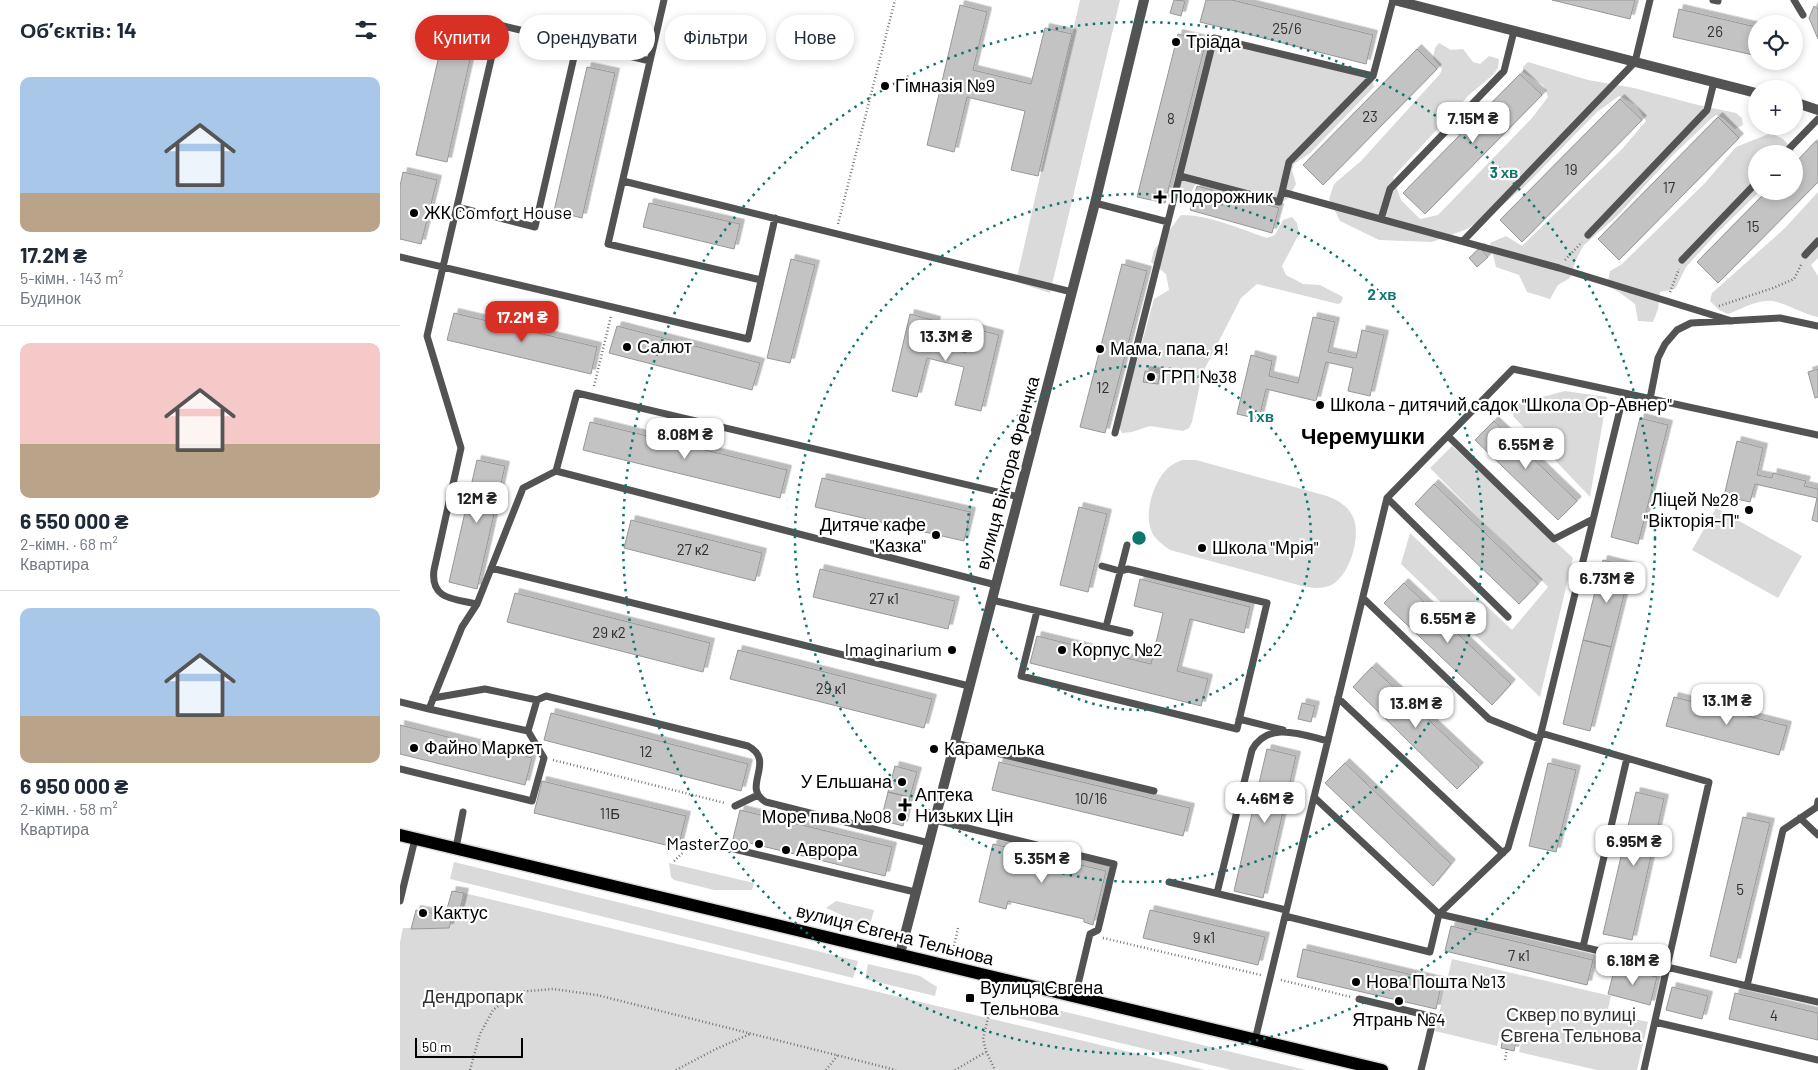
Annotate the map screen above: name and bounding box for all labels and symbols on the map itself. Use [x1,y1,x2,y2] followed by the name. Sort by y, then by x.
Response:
[1272,19,1302,37] house number: 25/6
[1707,22,1723,40] house number: 26
[1186,30,1242,52] place label: Тріада
[1170,36,1182,48] marker: Тріада
[895,74,995,96] place label: Гімназія №9
[879,80,891,92] marker: Гімназія №9
[1427,102,1519,144] pin: 7.15M ₴
[1362,107,1378,125] house number: 23
[1167,109,1175,127] house number: 8
[1564,160,1578,178] house number: 19
[1490,163,1518,181] text: 3 хв
[1663,178,1675,196] house number: 17
[1170,185,1273,207] place label: Подорожник
[1154,191,1166,203] marker: Подорожник
[424,201,572,223] place label: ЖК Comfort House
[408,207,420,219] marker: ЖК Comfort House
[1747,217,1759,235] house number: 15
[1368,285,1396,303] text: 2 хв
[476,300,568,343] pin: 17.2M ₴
[900,320,992,362] pin: 13.3M ₴
[637,335,692,357] place label: Салют
[1110,337,1229,359] place label: Мама, папа, я!
[621,341,633,353] marker: Салют
[1094,343,1106,355] marker: Мама, папа, я!
[1161,365,1237,387] place label: ГРП №38
[1145,371,1157,383] marker: ГРП №38
[971,373,1044,572] street label: вулиця Віктора Френчка
[1096,378,1110,396] house number: 12
[1330,393,1672,415] place label: Школа - дитячий садок "Школа Ор-Авнер"
[1314,399,1326,411] marker: Школа - дитячий садок "Школа Ор-Авнер"
[1248,407,1274,425] text: 1 хв
[639,418,731,460] pin: 8.08M ₴
[1301,422,1425,449] district label: Черемушки
[1480,428,1572,470] pin: 6.55M ₴
[442,482,512,524] pin: 12M ₴
[1644,488,1739,531] place label: Ліцей №28 "Вікторія-П"
[1743,504,1755,516] marker: Ліцей №28 "Вікторія-П"
[820,513,926,556] place label: Дитяче кафе "Казка"
[930,529,942,541] marker: Дитяче кафе "Казка"
[1130,529,1148,547] centre of rings
[1212,536,1319,558] place label: Школа "Мрія"
[677,540,709,558] house number: 27 к2
[1196,542,1208,554] marker: Школа "Мрія"
[1561,562,1653,604] pin: 6.73M ₴
[869,589,899,607] house number: 27 к1
[1402,602,1494,644] pin: 6.55M ₴
[592,623,626,641] house number: 29 к2
[844,638,942,660] place label: Imaginarium
[1072,638,1163,660] place label: Корпус №2
[946,644,958,656] marker: Imaginarium
[1056,644,1068,656] marker: Корпус №2
[816,679,846,697] house number: 29 к1
[1681,684,1773,726] pin: 13.1M ₴
[1370,686,1462,729] pin: 13.8M ₴
[424,736,542,758] place label: Файно Маркет
[944,737,1045,759] place label: Карамелька
[408,742,420,754] marker: Файно Маркет
[639,742,653,760] house number: 12
[928,743,940,755] marker: Карамелька
[801,770,893,792] place label: У Ельшана
[896,776,908,788] marker: У Ельшана
[1219,782,1311,824] pin: 4.46M ₴
[915,783,1013,826] place label: Аптека Низьких Цін
[1075,789,1107,807] house number: 10/16
[899,799,911,811] marker: Аптека Низьких Цін
[600,804,620,822] house number: 11Б
[762,805,892,827] place label: Море пива №08
[896,811,908,823] marker: Море пива №08
[1588,824,1680,867] pin: 6.95M ₴
[666,832,749,854] place label: MasterZoo
[753,838,765,850] marker: MasterZoo
[796,838,859,860] place label: Аврора
[996,842,1088,884] pin: 5.35M ₴
[780,844,792,856] marker: Аврора
[1736,880,1744,898] house number: 5
[794,899,997,969] street label: вулиця Євгена Тельнова
[433,901,488,923] place label: Кактус
[417,907,429,919] marker: Кактус
[1193,928,1215,946] house number: 9 к1
[1587,944,1679,986] pin: 6.18M ₴
[1508,946,1530,964] house number: 7 к1
[1366,970,1506,992] place label: Нова Пошта №13
[980,976,1104,1019] place label: Вулиця Євгена Тельнова
[1350,976,1362,988] marker: Нова Пошта №13
[423,985,523,1007] park label: Дендропарк
[964,992,976,1004] marker: Вулиця Євгена Тельнова
[1393,995,1405,1007] marker: Ятрань №4
[1501,1003,1642,1046] park label: Сквер по вулиці Євгена Тельнова
[1770,1006,1778,1024] house number: 4
[1352,1008,1446,1030] place label: Ятрань №4
[415,1035,522,1058] scale bar

